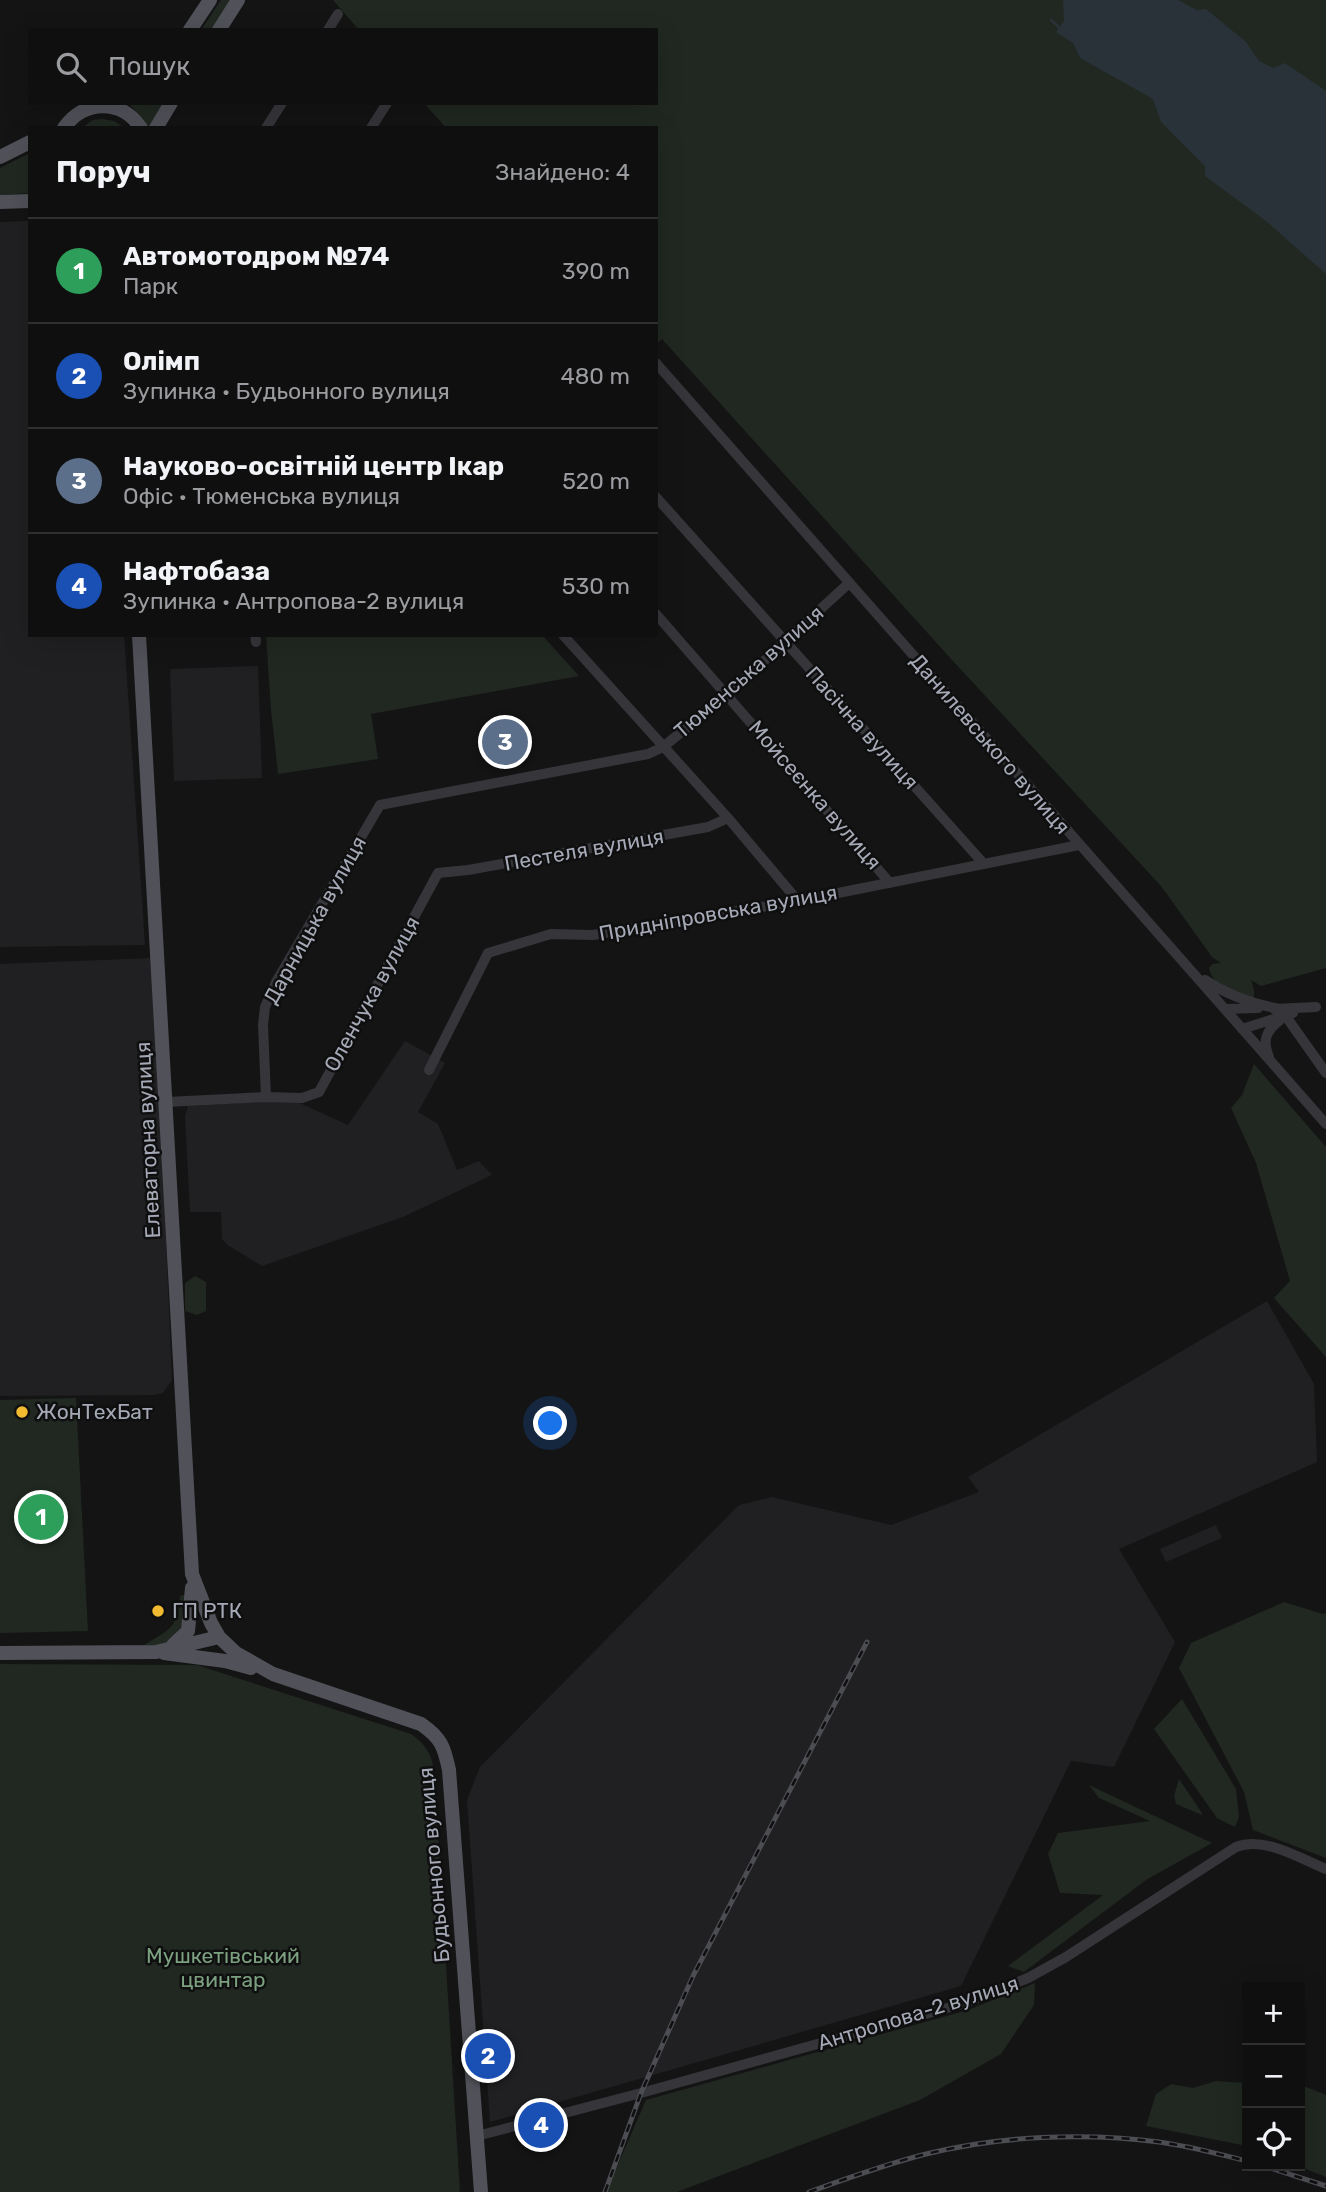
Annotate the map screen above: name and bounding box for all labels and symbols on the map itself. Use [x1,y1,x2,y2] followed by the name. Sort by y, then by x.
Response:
[669,600,829,743] street label: Тюменська вулиця
[905,648,1075,839] street label: Данилевського вулиця
[801,661,924,794] street label: Пасічна вулиця
[744,715,887,874] street label: Мойсеєнка вулиця
[482,716,528,768] pin: 3
[502,823,666,876] street label: Пестеля вулиця
[258,831,371,1008] street label: Дарницька вулиця
[597,879,839,946] street label: Придніпровська вулиця
[319,912,425,1076] street label: Оленчука вулиця
[130,1041,165,1239] street label: Елеваторна вулиця
[36,1399,153,1424] place label: ЖонТехБат
[14,1404,30,1420] marker: ЖонТехБат
[533,1406,567,1440] your location
[18,1491,64,1543] pin: 1
[172,1598,242,1623] place label: ГП РТК
[150,1603,166,1619] marker: ГП РТК
[413,1766,454,1964] street label: Будьонного вулиця
[146,1943,300,1992] park label: Мушкетівський цвинтар
[814,1970,1021,2055] street label: Антропова-2 вулиця
[465,2030,511,2082] pin: 2
[518,2099,564,2151] pin: 4

